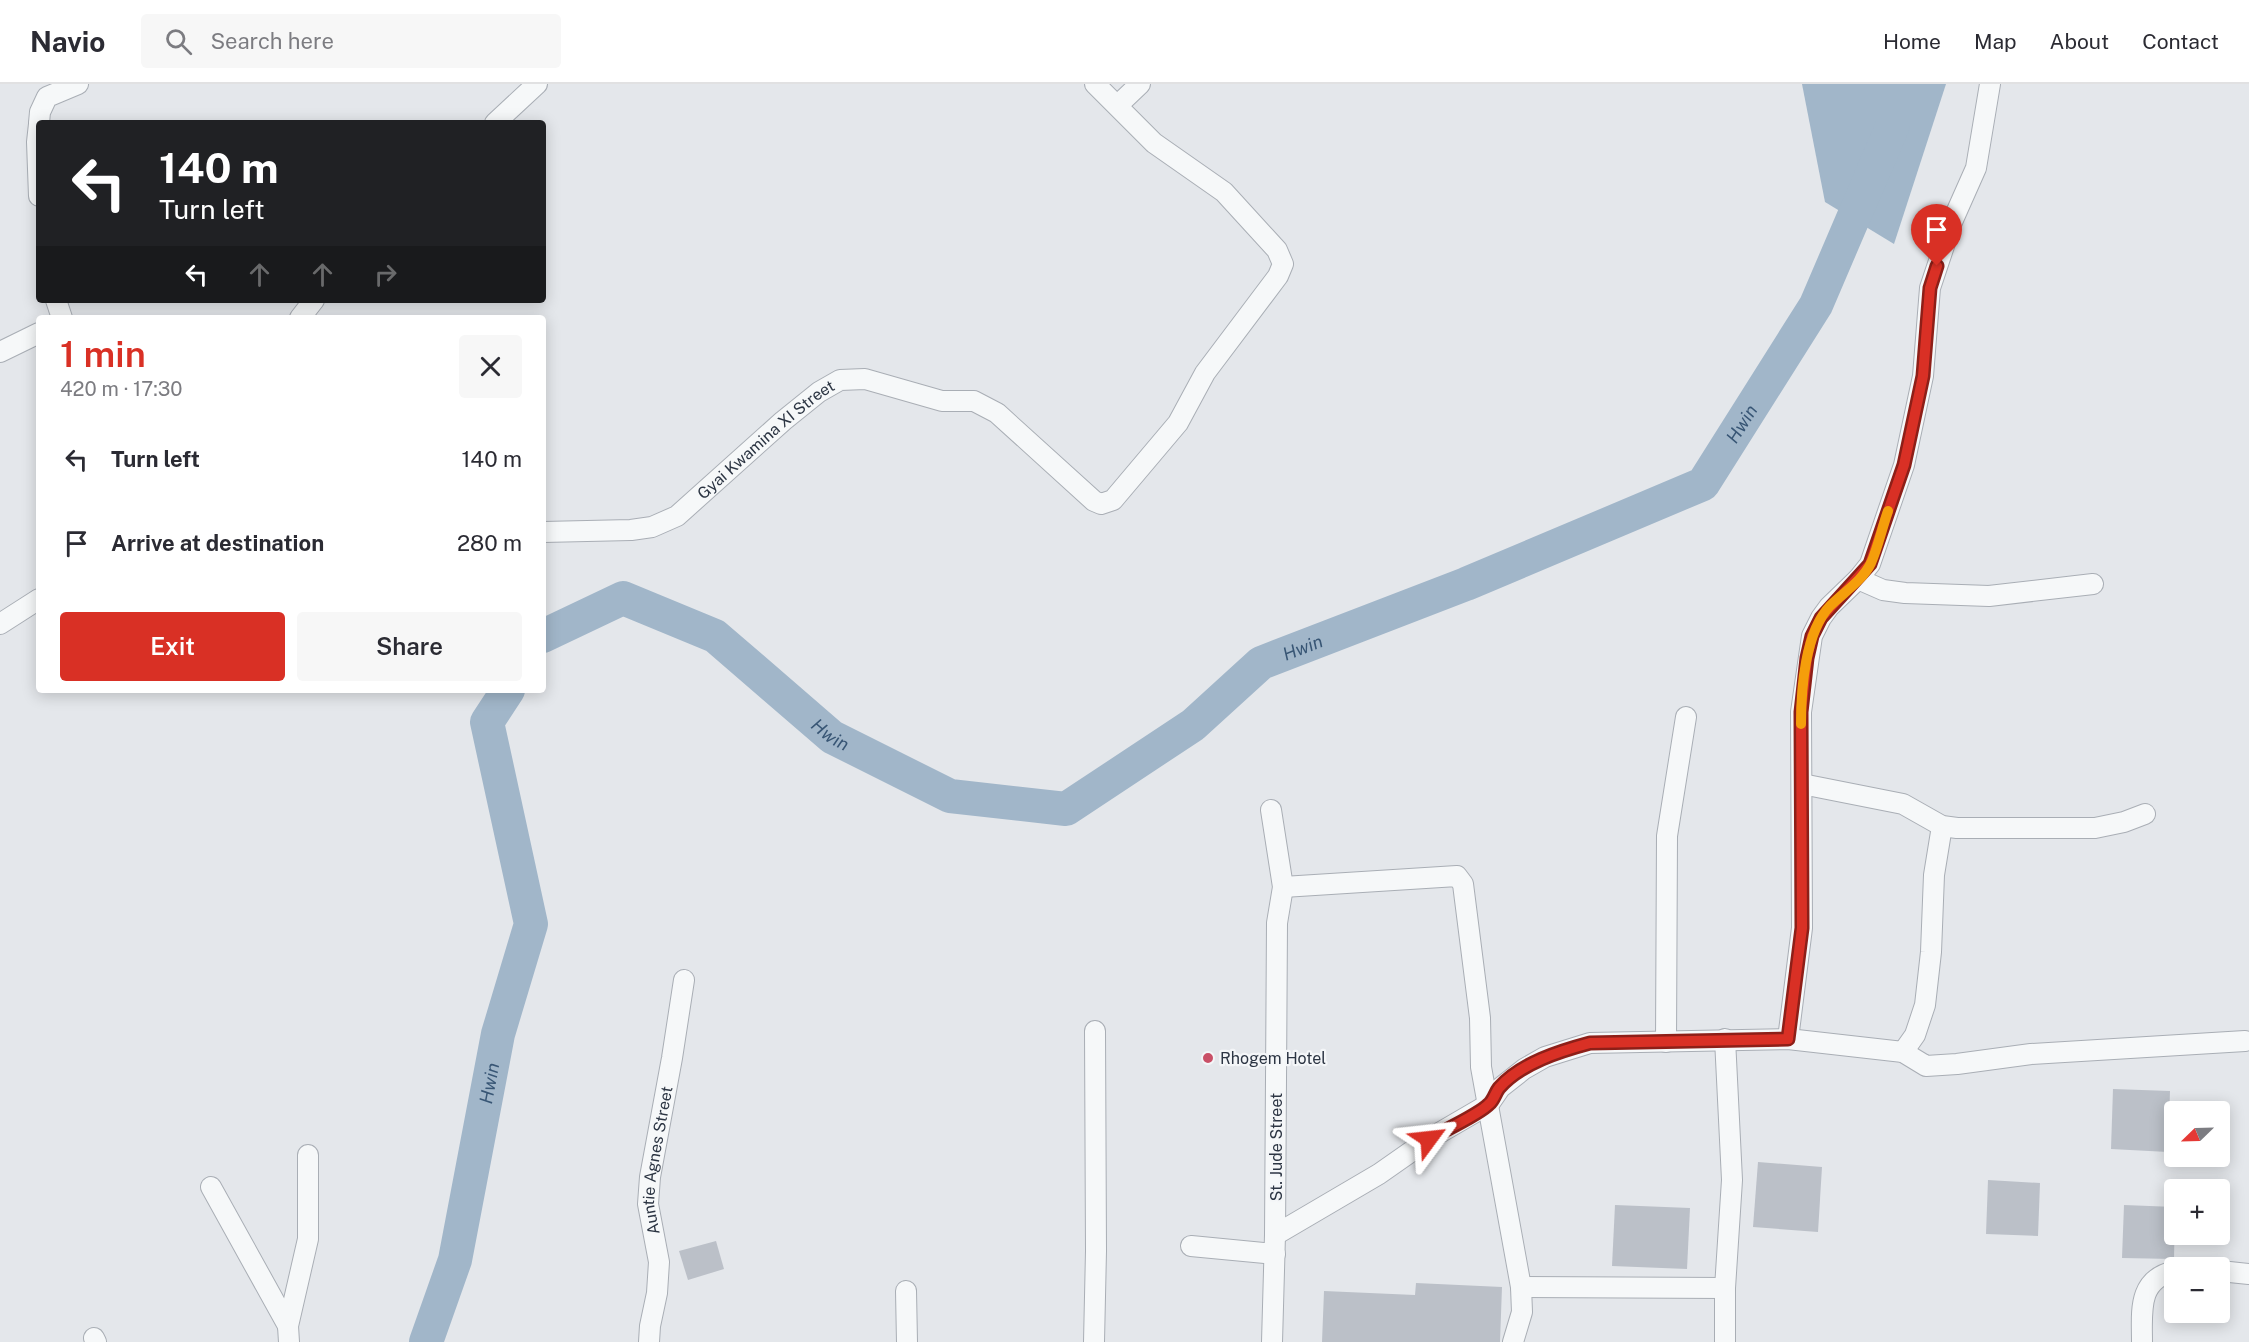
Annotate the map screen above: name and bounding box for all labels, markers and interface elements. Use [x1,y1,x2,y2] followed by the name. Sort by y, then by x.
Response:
[141,14,561,68] search box
[30,25,105,58] text: Navio
[162,25,195,58] icon: search
[210,28,334,54] text: Search here
[1883,29,1941,54] text: Home
[1974,29,2017,54] text: Map
[2050,29,2109,54] text: About
[2142,29,2219,54] text: Contact
[159,143,279,192] text: 140 m
[60,144,138,222] icon: left
[159,193,265,225] text: Turn left
[1911,204,1962,266] pin
[1920,213,1953,246] icon: arrive
[180,258,213,291] icon: left
[243,258,276,291] icon: ahead
[306,258,339,291] icon: ahead
[369,258,402,291] icon: right
[60,333,146,375] text: 1 min
[459,335,522,398] button: close
[693,376,838,503] street label: Gyai Kwamina XI Street
[60,377,182,401] text: 420 m · 17:30
[1721,401,1761,447] water label: Hwin
[60,443,93,476] icon: left
[111,446,200,472] text: Turn left
[461,446,522,472] text: 140 m
[60,527,93,560] icon: arrive
[111,530,324,556] text: Arrive at destination
[457,530,522,556] text: 280 m
[60,612,285,681] button: Exit
[297,612,522,681] button: Share
[1279,630,1325,664] water label: Hwin
[808,714,853,754] water label: Hwin
[1220,1049,1326,1068] place label: Rhogem Hotel
[1201,1051,1215,1065] marker: Rhogem Hotel
[474,1061,503,1105] water label: Hwin
[638,1084,676,1236] street label: Auntie Agnes Street
[1267,1093,1286,1201] street label: St. Jude Street
[2164,1101,2230,1167] north arrow
[2164,1101,2230,1323] map controls
[1397,1107,1461,1171] position arrow
[2164,1179,2230,1245] button: +
[2164,1257,2230,1323] button: −

